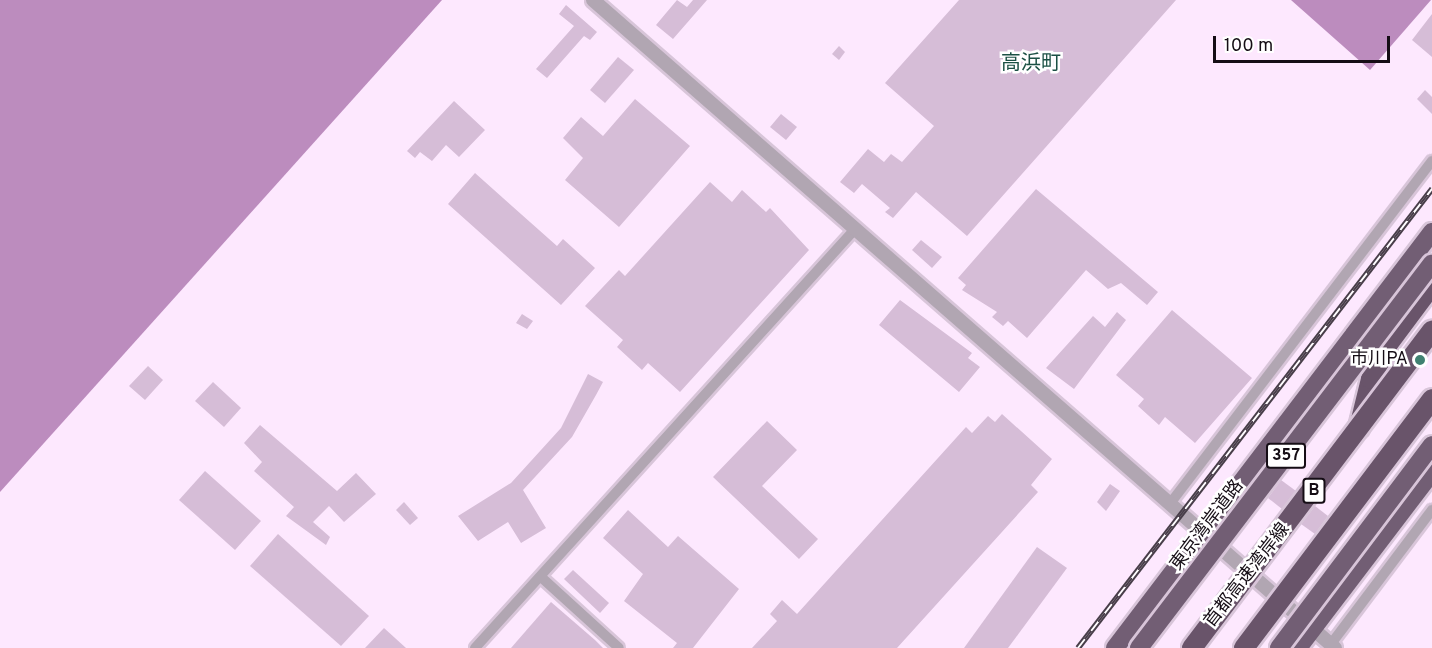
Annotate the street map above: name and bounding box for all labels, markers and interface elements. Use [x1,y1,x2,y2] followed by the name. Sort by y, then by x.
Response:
[1216,24,1393,62] scale bar
[1224,35,1273,58] text: 100 m
[1001,52,1061,76] district label: 高浜町
[1350,349,1408,371] place label: 市川PA
[1413,353,1427,367] marker: 市川PA
[1265,443,1307,469] road number: 357
[1167,476,1249,576] street label: 東京湾岸道路
[1302,478,1326,504] road number: B
[1201,520,1295,632] street label: 首都高速湾岸線

